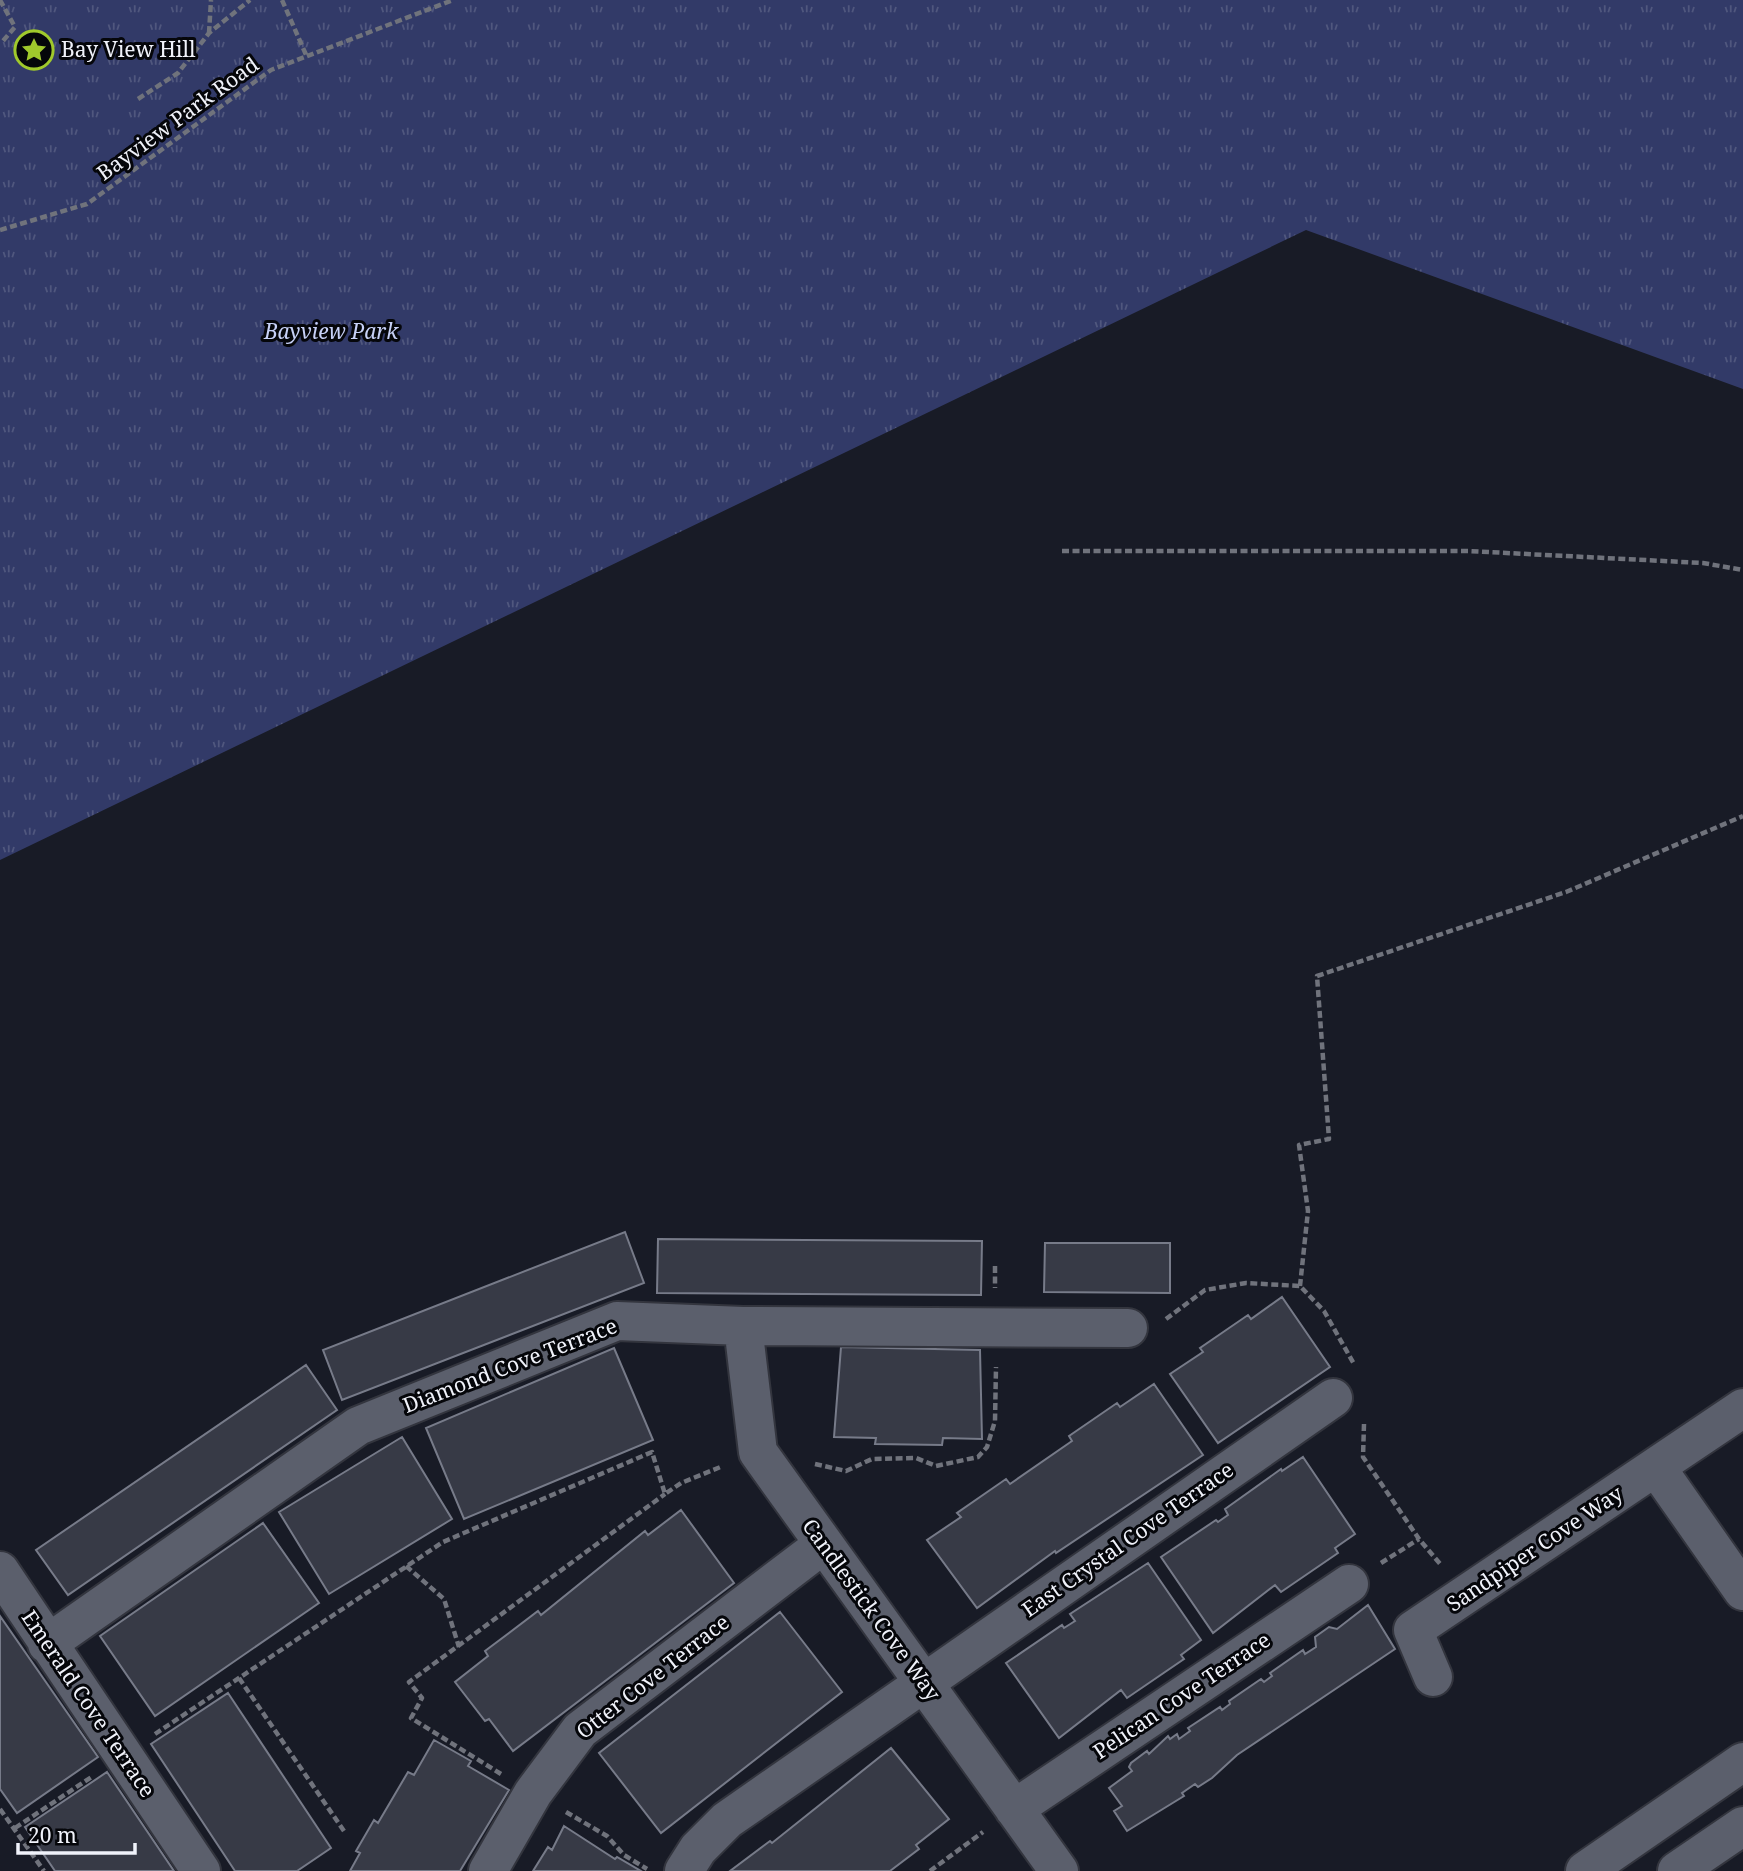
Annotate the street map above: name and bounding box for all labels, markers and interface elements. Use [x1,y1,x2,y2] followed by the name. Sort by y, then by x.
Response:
[13,29,55,71] place icon: Bay View Hill
[61,35,196,63] place label: Bay View Hill
[91,50,264,186] street label: Bayview Park Road
[263,317,399,345] park label: Bayview Park
[398,1311,621,1419] street label: Diamond Cove Terrace
[1016,1455,1239,1623] street label: East Crystal Cove Terrace
[1441,1479,1628,1617] street label: Sandpiper Cove Way
[796,1513,947,1706] street label: Candlestick Cove Way
[16,1604,162,1802] street label: Emerald Cove Terrace
[570,1608,735,1745] street label: Otter Cove Terrace
[1087,1625,1275,1765] street label: Pelican Cove Terrace
[18,1812,135,1856] scale bar
[28,1821,77,1849] text: 20 m

